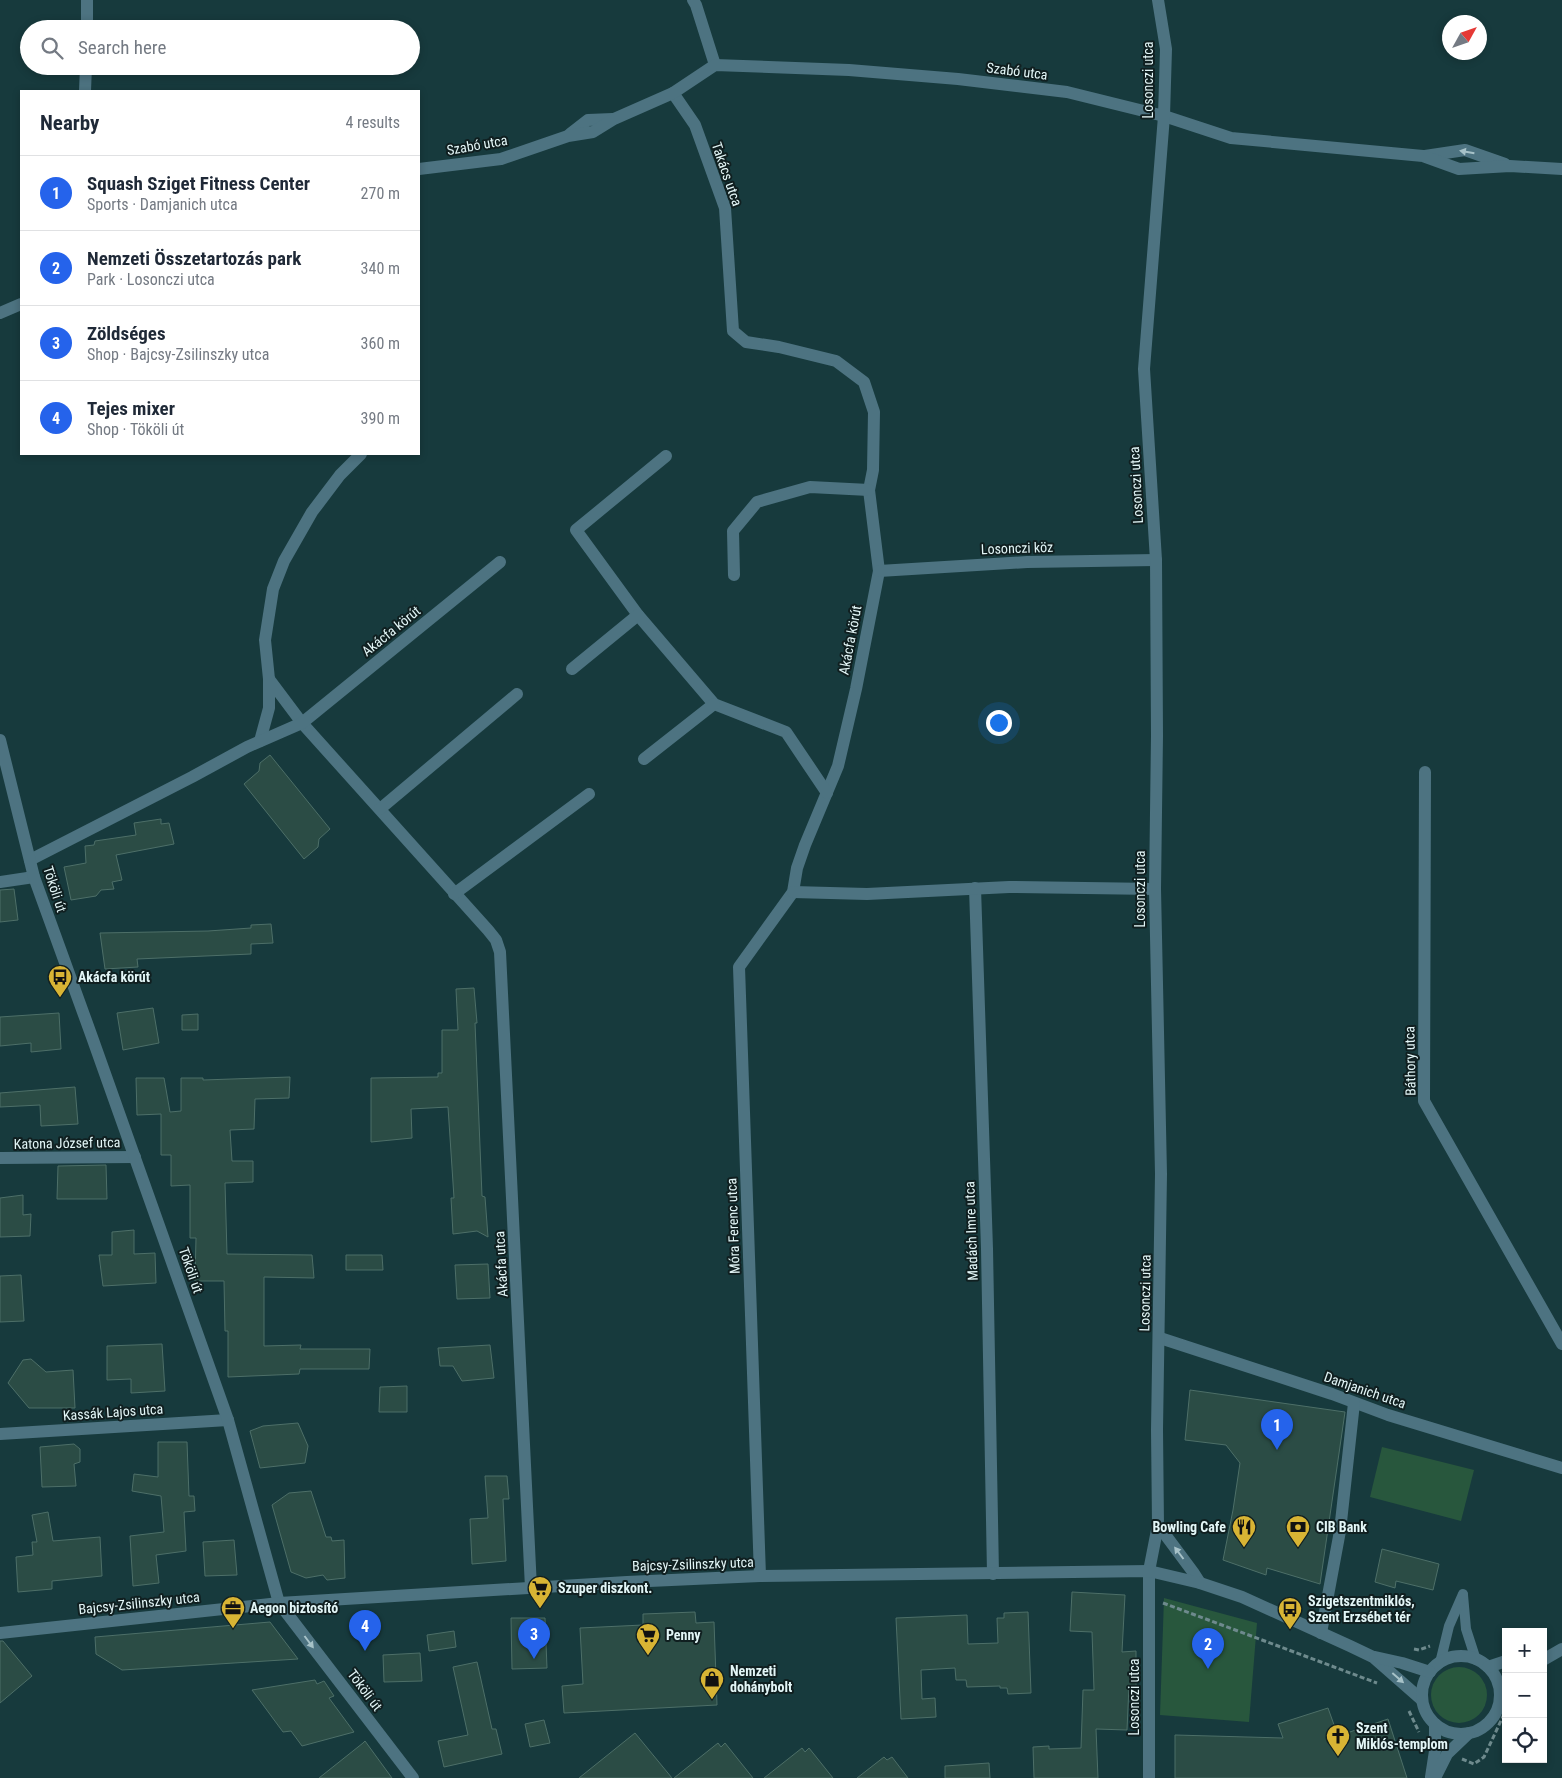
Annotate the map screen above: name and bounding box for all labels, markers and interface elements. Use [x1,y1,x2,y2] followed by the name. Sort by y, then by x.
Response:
[1442,15,1487,60] north arrow
[20,20,420,75] search box
[38,34,66,62] icon: search
[78,36,166,59] text: Search here
[1140,42,1156,119] street label: Losonczi utca
[986,59,1048,83] street label: Szabó utca
[40,111,99,135] text: Nearby
[345,113,400,132] text: 4 results
[445,132,509,158] street label: Szabó utca
[709,140,745,208] street label: Takács utca
[1459,148,1475,156] one-way arrow
[87,172,310,195] text: Squash Sziget Fitness Center
[52,184,60,203] text: 1
[361,184,400,203] text: 270 m
[87,195,238,214] text: Sports · Damjanich utca
[87,247,301,270] text: Nemzeti Összetartozás park
[52,259,60,278] text: 2
[361,259,400,278] text: 340 m
[87,270,215,289] text: Park · Losonczi utca
[87,322,166,345] text: Zöldséges
[52,334,60,353] text: 3
[361,334,400,353] text: 360 m
[87,345,269,364] text: Shop · Bajcsy-Zsilinszky utca
[87,397,175,420] text: Tejes mixer
[52,409,60,428] text: 4
[361,409,400,428] text: 390 m
[87,420,184,439] text: Shop · Tököli út
[1126,446,1146,524] street label: Losonczi utca
[981,539,1053,557] street label: Losonczi köz
[359,603,423,659] street label: Akácfa körút
[835,604,865,676] street label: Akácfa körút
[986,710,1012,736] your location
[1132,851,1148,928] street label: Losonczi utca
[40,864,70,914] street label: Tököli út
[47,964,73,998] bus stop icon: Akácfa körút
[78,969,150,985] place label: Akácfa körút
[1401,1026,1419,1096] street label: Báthory utca
[14,1134,120,1152] street label: Katona József utca
[723,1178,743,1274] street label: Móra Ferenc utca
[961,1181,981,1281] street label: Madách Imre utca
[491,1231,511,1297] street label: Akácfa utca
[176,1245,206,1295] street label: Tököli út
[1136,1254,1154,1332] street label: Losonczi utca
[1322,1369,1408,1411] street label: Damjanich utca
[62,1401,164,1423] street label: Kassák Lajos utca
[1261,1409,1293,1450] pin: 1
[1231,1514,1257,1548] restaurant icon: Bowling Cafe
[1285,1514,1311,1548] bank icon: CIB Bank
[1152,1519,1226,1535] place label: Bowling Cafe
[1316,1519,1367,1535] place label: CIB Bank
[1174,1547,1185,1560] one-way arrow
[632,1554,754,1574] street label: Bajcsy-Zsilinszky utca
[527,1575,553,1609] supermarket icon: Szuper diszkont.
[558,1580,652,1596] place label: Szuper diszkont.
[78,1589,200,1617] street label: Bajcsy-Zsilinszky utca
[1308,1593,1415,1625] place label: Szigetszentmiklós, Szent Erzsébet tér
[220,1595,246,1629] office icon: Aegon biztosító
[1277,1596,1303,1630] bus stop icon: Szigetszentmiklós, Szent Erzsébet tér
[250,1600,338,1616] place label: Aegon biztosító
[349,1610,381,1651] pin: 4
[518,1618,550,1659] pin: 3
[635,1622,661,1656] supermarket icon: Penny
[666,1627,701,1643] place label: Penny
[1192,1628,1224,1669] pin: 2
[1502,1628,1547,1763] map controls
[1502,1628,1547,1673] button: +
[304,1635,314,1649] one-way arrow
[1126,1659,1142,1736] street label: Losonczi utca
[730,1663,792,1695] place label: Nemzeti dohánybolt
[344,1666,386,1714] street label: Tököli út
[699,1666,725,1700] shop icon: Nemzeti dohánybolt
[1392,1672,1404,1683] one-way arrow
[1502,1673,1547,1718] button: −
[1502,1718,1547,1763] button: locate
[1356,1720,1448,1752] place label: Szent Miklós-templom
[1325,1723,1351,1757] church icon: Szent Miklós-templom

